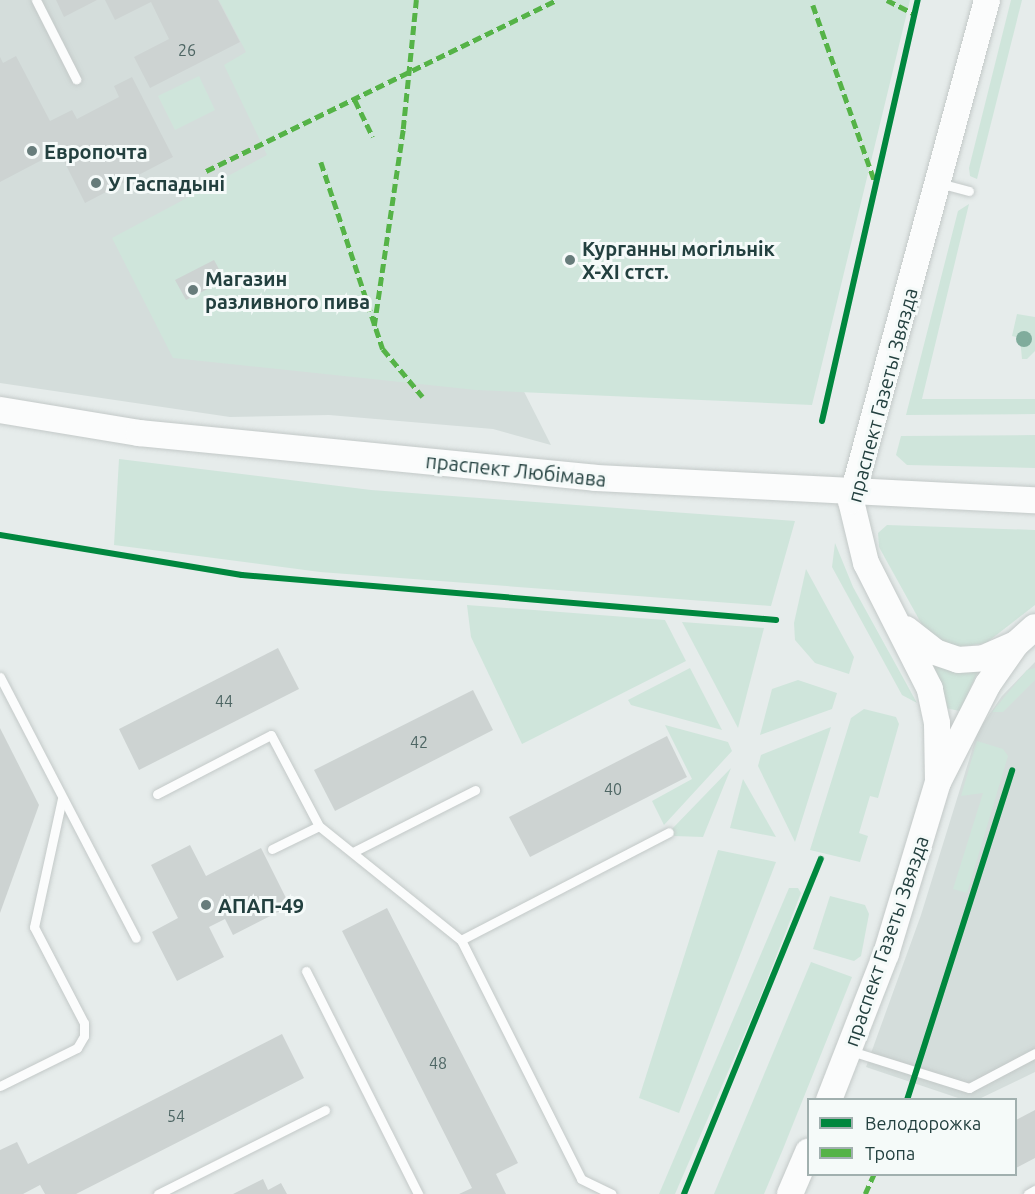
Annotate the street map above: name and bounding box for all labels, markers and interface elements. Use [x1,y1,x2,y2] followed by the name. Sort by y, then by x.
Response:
[178,40,196,60] house number: 26
[44,139,148,163] place label: Европочта
[25,144,39,158] marker: Европочта
[108,171,225,195] place label: У Гаспадынi
[89,176,103,190] marker: У Гаспадынi
[582,237,775,284] place label: Курганны могільнік Х-ХI стст.
[563,253,577,267] marker: Курганны могільнік Х-ХI стст.
[205,266,370,313] place label: Магазин разливного пива
[186,283,200,297] marker: Магазин разливного пива
[842,285,922,505] street label: праспект Газеты Звязда
[425,449,607,491] street label: праспект Любімава
[215,691,233,711] house number: 44
[410,732,428,752] house number: 42
[604,779,622,799] house number: 40
[839,833,933,1049] street label: праспект Газеты Звязда
[218,893,304,917] place label: АПАП-49
[199,898,213,912] marker: АПАП-49
[429,1053,447,1073] house number: 48
[807,1098,1017,1176] legend
[167,1106,185,1126] house number: 54
[865,1113,981,1133] text: Велодорожка
[865,1143,915,1163] text: Тропа

